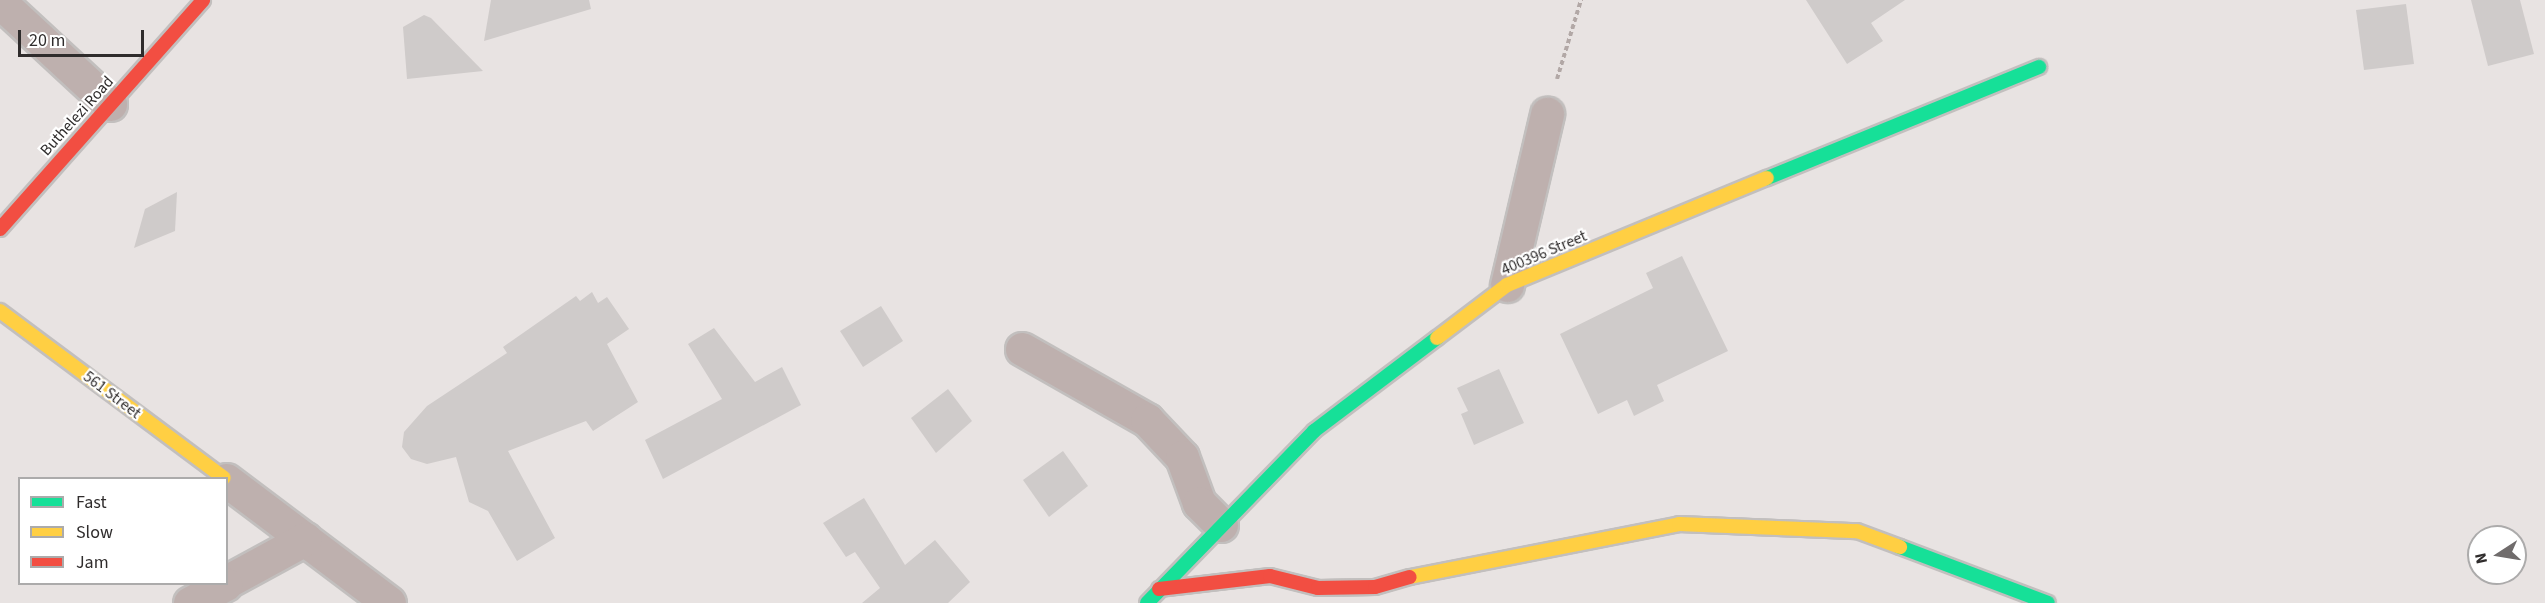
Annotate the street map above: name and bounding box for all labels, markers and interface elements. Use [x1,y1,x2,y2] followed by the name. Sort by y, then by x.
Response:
[21,18,147,56] scale bar
[29,28,65,53] text: 20 m
[36,72,118,160] street label: Buthelezi Road
[1498,226,1590,280] street label: 400396 Street
[79,367,145,423] street label: 561 Street
[18,477,228,585] legend
[76,490,107,515] text: Fast
[76,520,113,545] text: Slow
[2467,525,2527,585] north arrow
[76,550,109,575] text: Jam
[2469,551,2493,566] text: N

